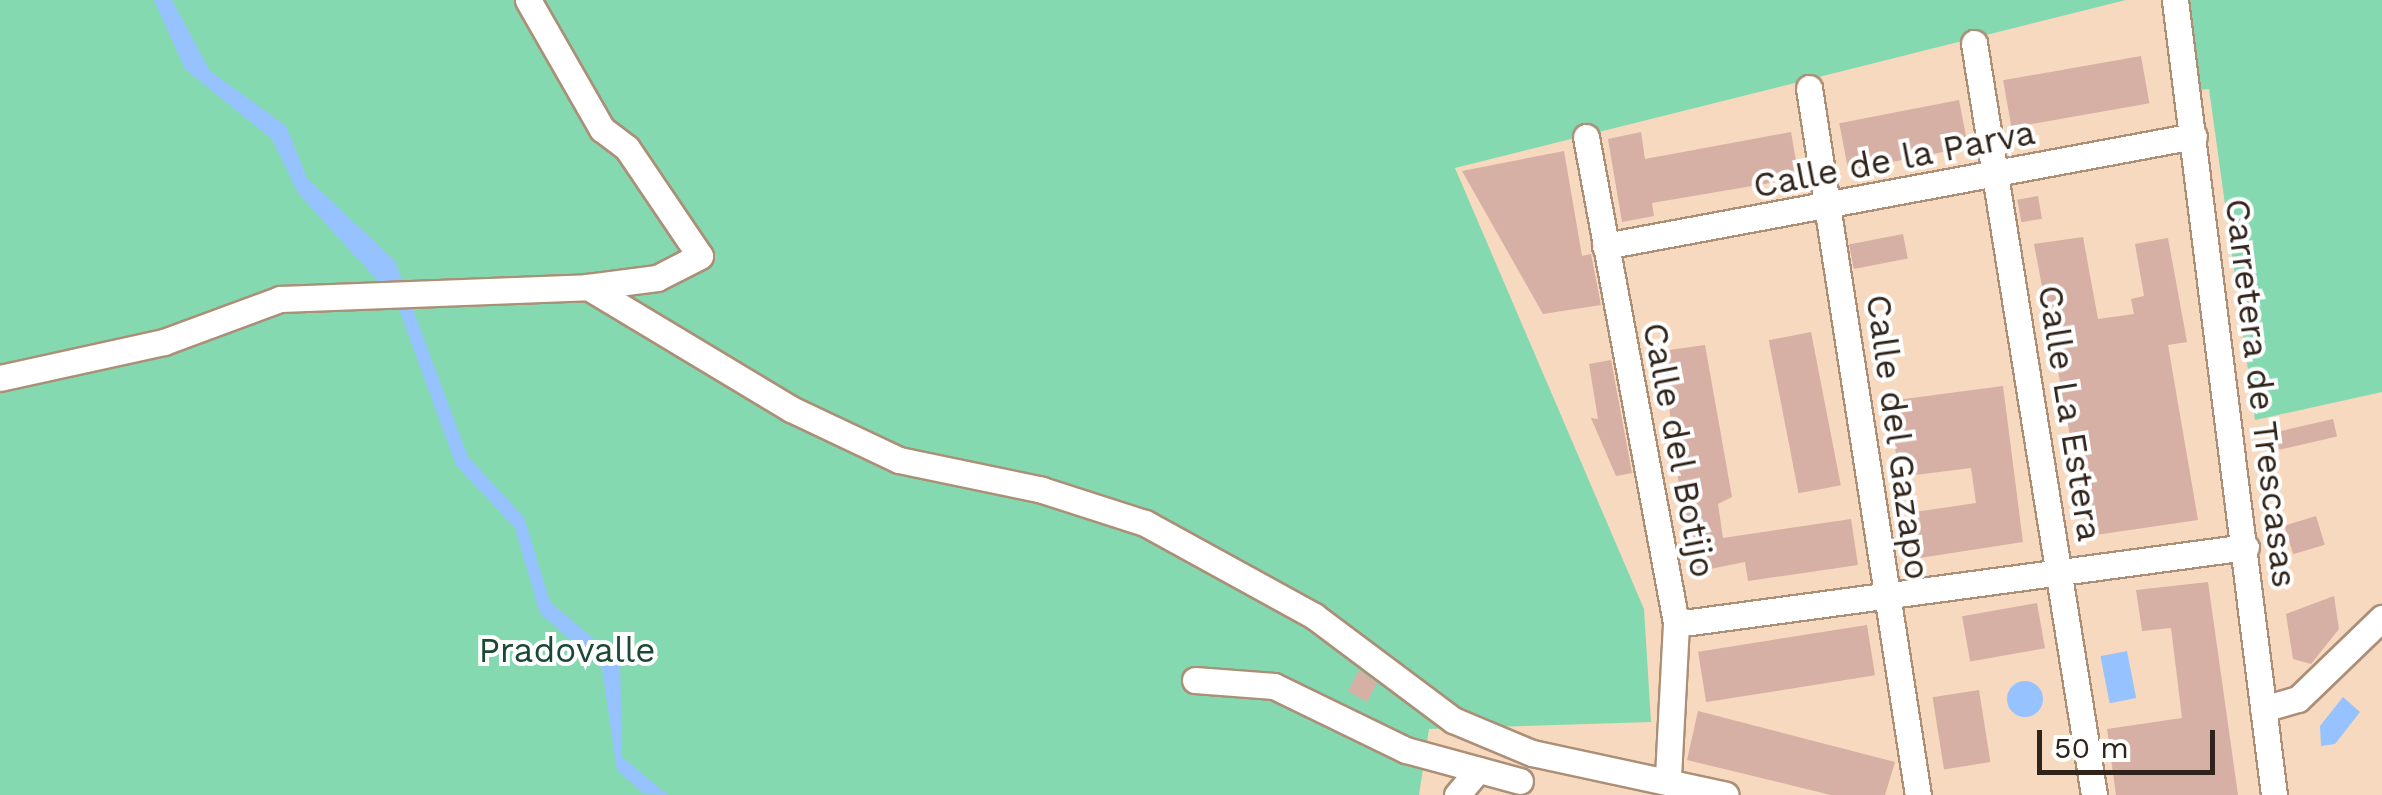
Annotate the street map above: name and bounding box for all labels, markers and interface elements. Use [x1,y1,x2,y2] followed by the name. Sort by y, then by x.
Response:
[1749,111,2039,207] street label: Calle de la Parva
[2216,195,2306,591] street label: Carretera de Trescasas
[2029,282,2111,544] street label: Calle La Estera
[1857,291,1939,583] street label: Calle del Gazapo
[1634,318,1724,582] street label: Calle del Botijo
[478,629,656,671] park label: Pradovalle
[2042,710,2220,772] scale bar
[2054,730,2129,765] text: 50 m

